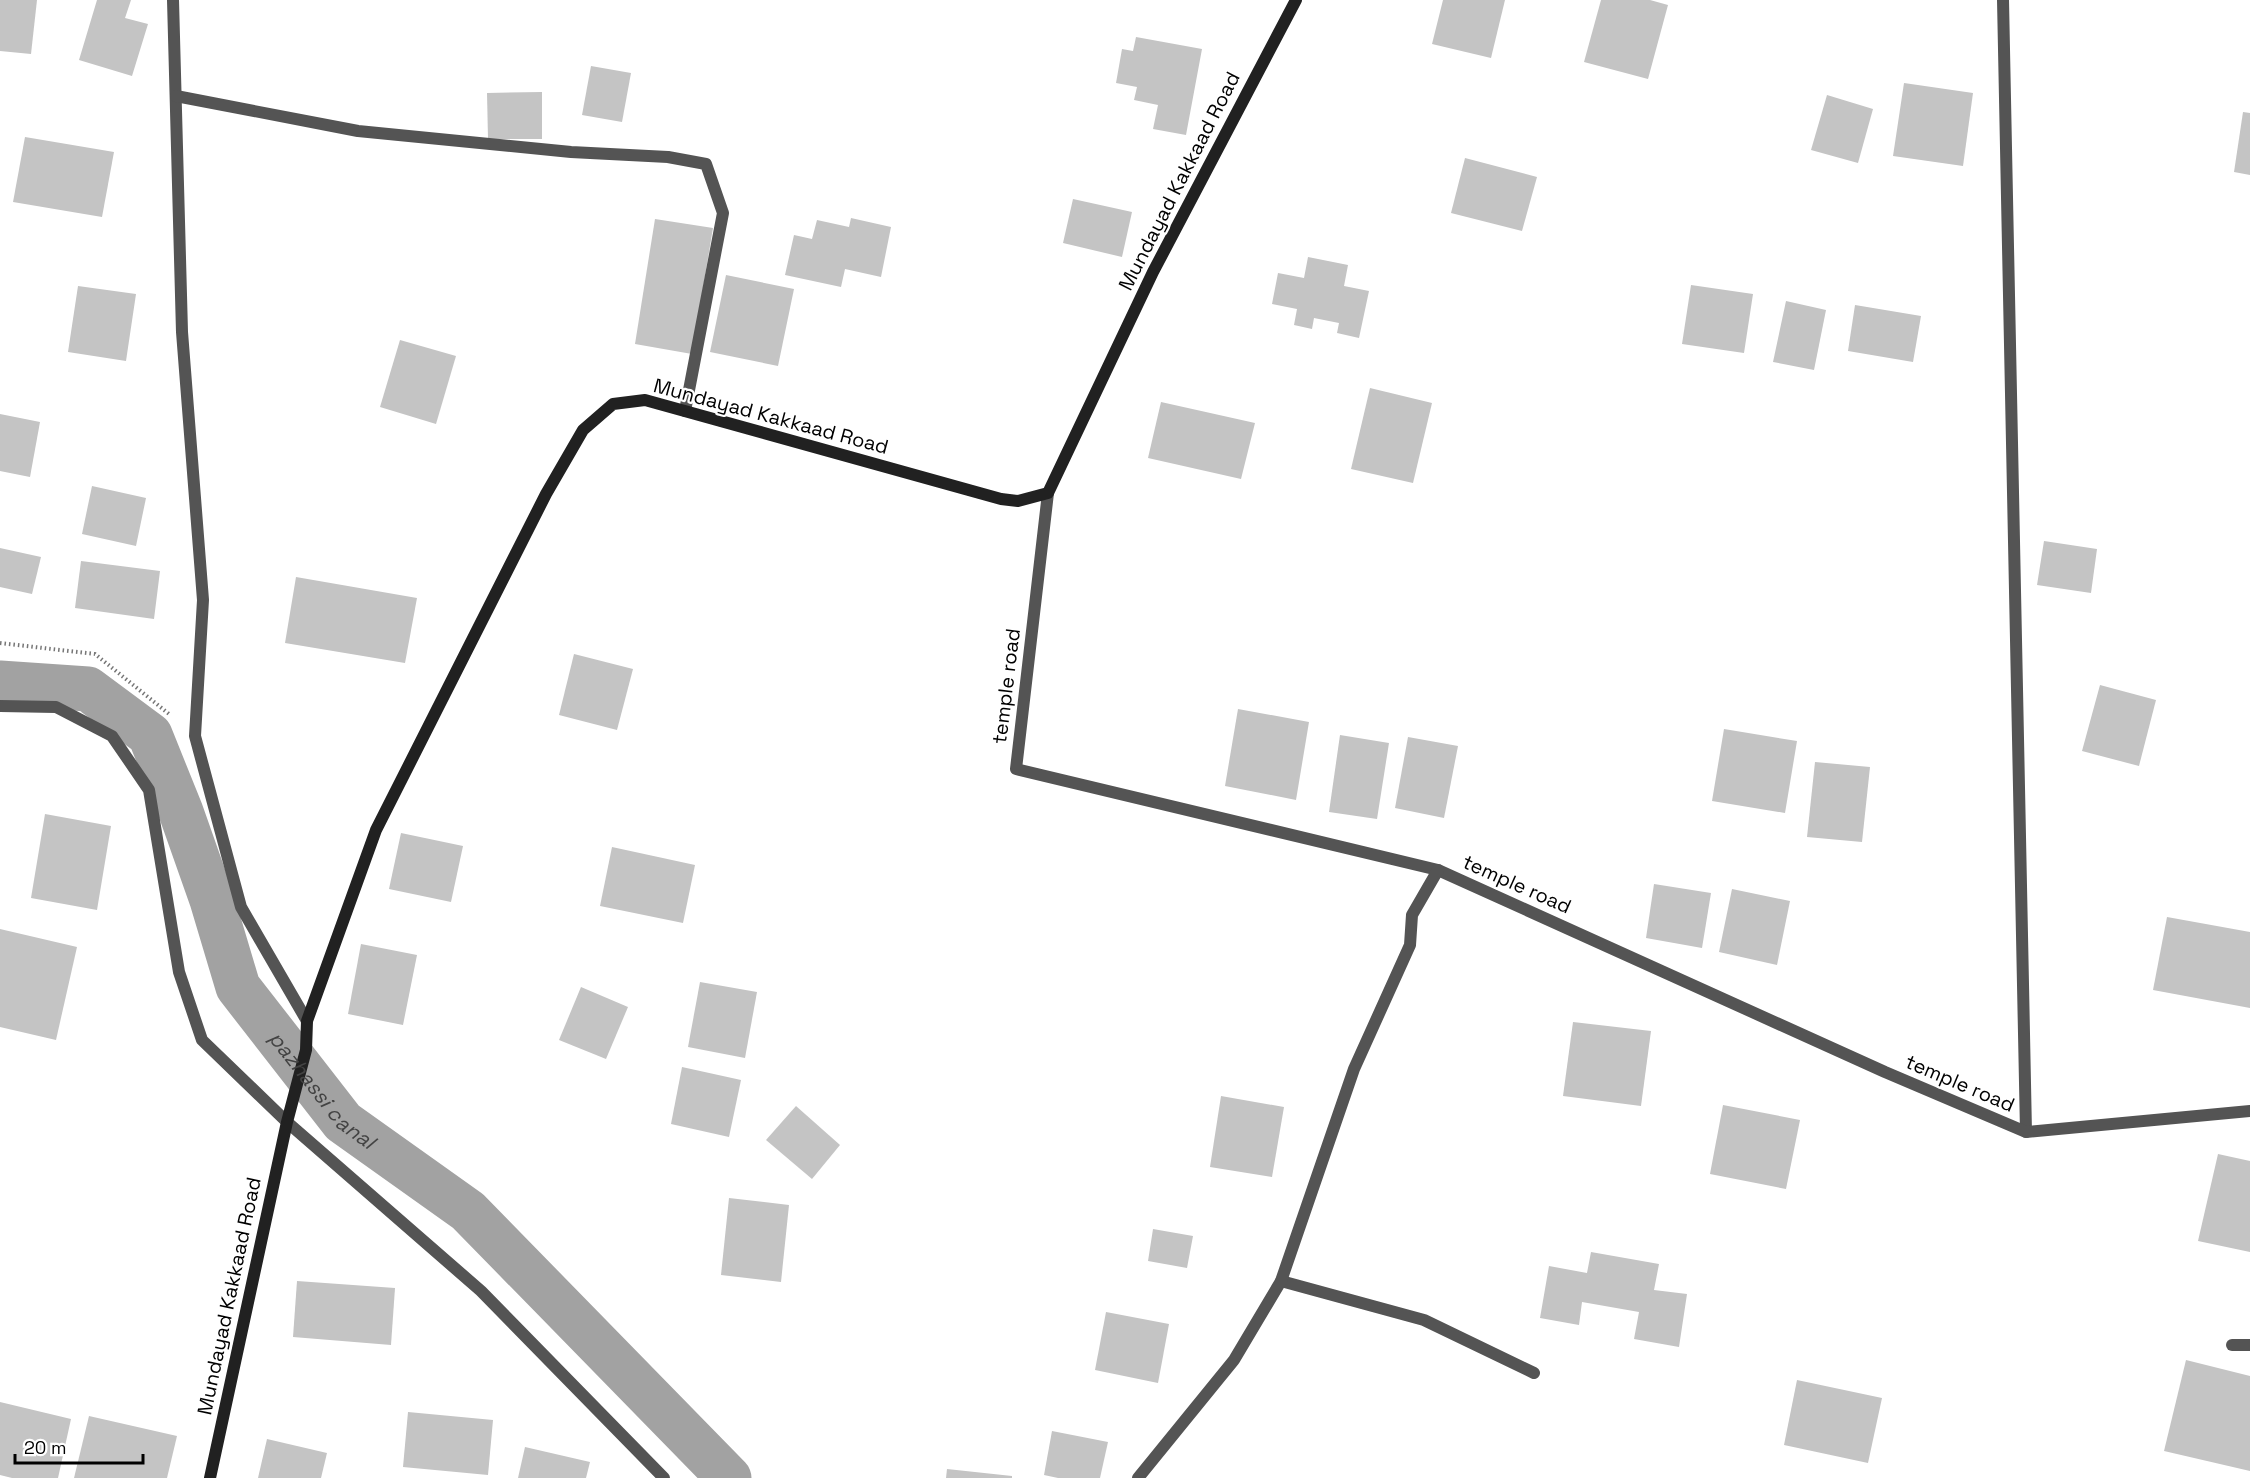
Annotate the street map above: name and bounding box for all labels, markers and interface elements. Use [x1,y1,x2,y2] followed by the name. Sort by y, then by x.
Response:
[1112,67,1246,295] street label: Mundayad Kakkaad Road
[651,372,891,460] street label: Mundayad Kakkaad Road
[986,627,1026,745] street label: temple road
[1459,848,1575,920] street label: temple road
[264,1025,383,1156] water label: pazhassi canal
[1901,1048,2019,1118] street label: temple road
[191,1175,267,1417] street label: Mundayad Kakkaad Road
[15,1427,142,1465] scale bar
[24,1436,67,1459] text: 20 m

